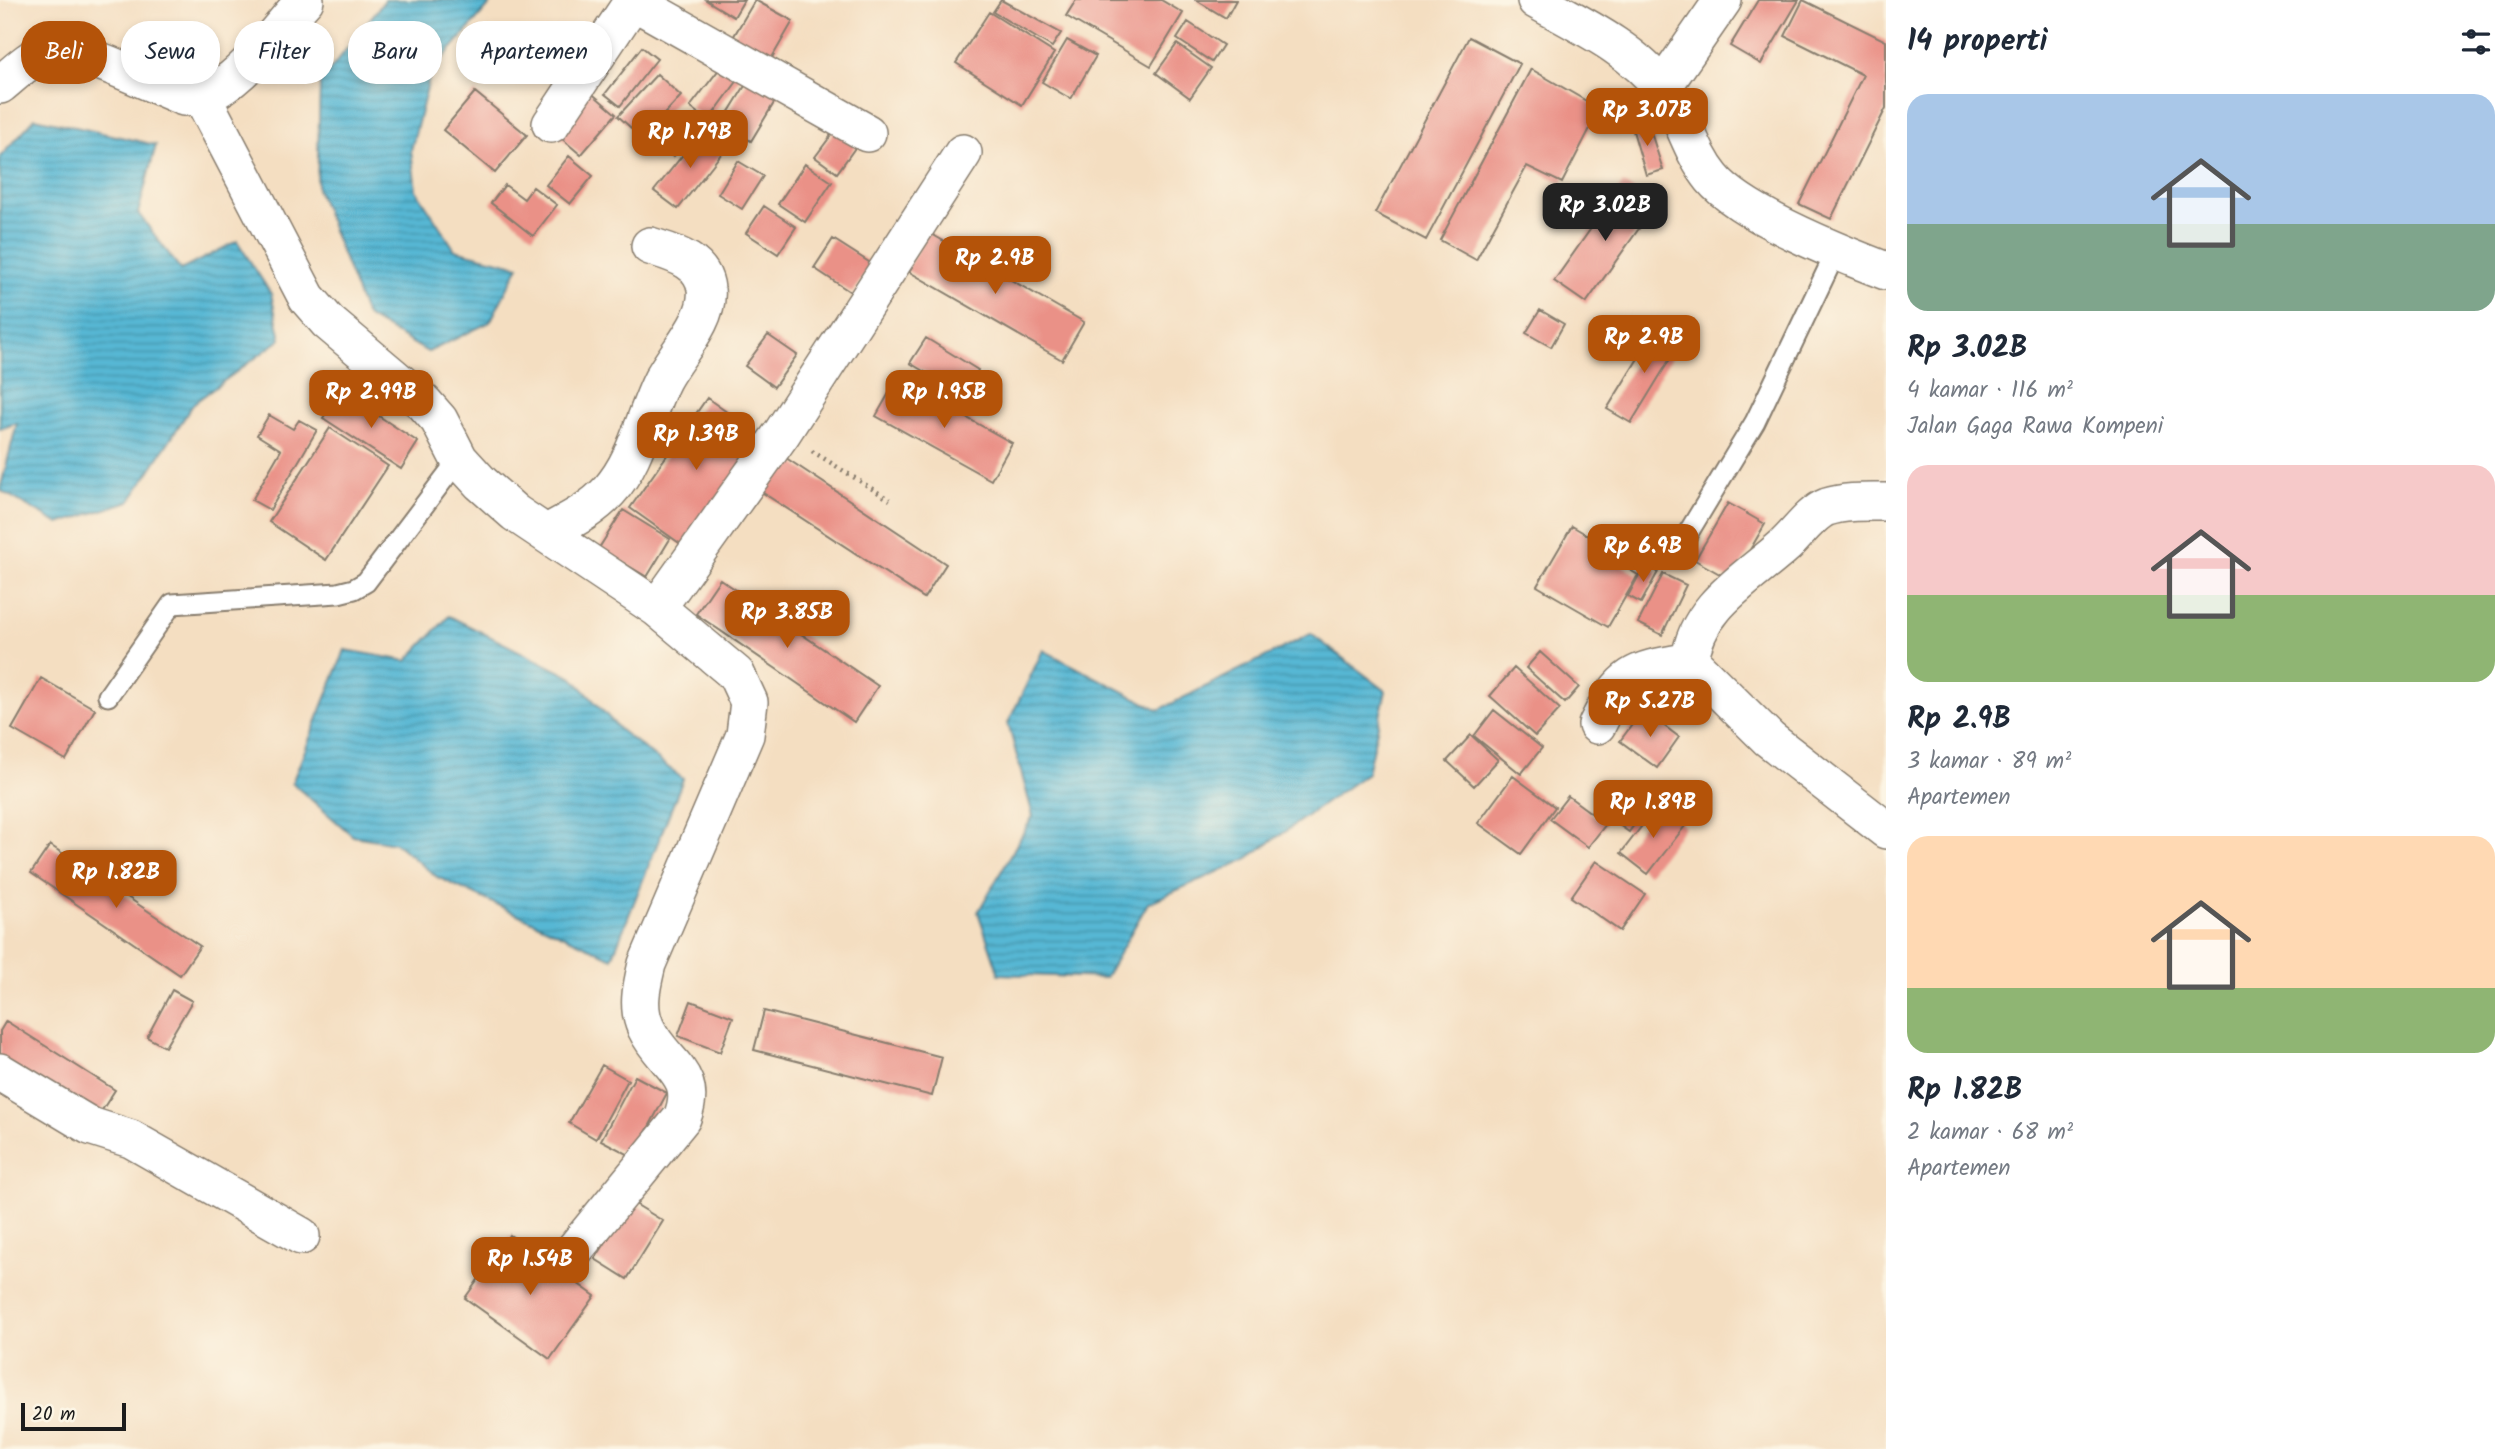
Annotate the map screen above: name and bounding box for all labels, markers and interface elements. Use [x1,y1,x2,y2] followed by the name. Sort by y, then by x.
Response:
[1907,18,2048,66] text: 14 properti
[21,21,107,84] chip: Beli
[121,21,220,84] chip: Sewa
[234,21,334,84] chip: Filter
[348,21,442,84] chip: Baru
[456,21,612,84] chip: Apartemen
[2457,23,2495,61] icon: filters
[1575,88,1719,148] pin: Rp 3.07B
[1602,93,1692,129] text: Rp 3.07B
[618,110,762,170] pin: Rp 1.79B
[648,115,732,151] text: Rp 1.79B
[2138,140,2264,266] icon: home
[1533,184,1677,243] pin: Rp 3.02B
[1559,188,1651,224] text: Rp 3.02B
[930,236,1060,296] pin: Rp 2.9B
[955,241,1035,277] text: Rp 2.9B
[1579,316,1709,375] pin: Rp 2.9B
[1604,320,1684,356] text: Rp 2.9B
[1907,325,2028,373] text: Rp 3.02B
[299,370,443,430] pin: Rp 2.99B
[872,370,1016,430] pin: Rp 1.95B
[1907,373,2073,409] text: 4 kamar · 116 m²
[325,375,417,411] text: Rp 2.99B
[901,375,987,411] text: Rp 1.95B
[1907,409,2163,445] text: Jalan Gaga Rawa Kompeni
[624,412,768,472] pin: Rp 1.39B
[653,417,739,453] text: Rp 1.39B
[2138,511,2264,637] icon: home
[1578,524,1708,584] pin: Rp 6.9B
[1604,529,1682,565] text: Rp 6.9B
[715,590,859,650] pin: Rp 3.85B
[741,595,833,631] text: Rp 3.85B
[1578,680,1722,739] pin: Rp 5.27B
[1605,684,1695,720] text: Rp 5.27B
[1907,696,2011,744] text: Rp 2.9B
[1907,744,2071,780] text: 3 kamar · 89 m²
[1581,780,1725,840] pin: Rp 1.89B
[1907,780,2011,816] text: Apartemen
[1609,785,1697,821] text: Rp 1.89B
[44,850,188,910] pin: Rp 1.82B
[72,855,160,891] text: Rp 1.82B
[2138,882,2264,1008] icon: home
[1907,1067,2023,1115] text: Rp 1.82B
[1907,1115,2073,1151] text: 2 kamar · 68 m²
[1907,1151,2011,1187] text: Apartemen
[458,1238,602,1297] pin: Rp 1.54B
[487,1242,573,1278] text: Rp 1.54B
[21,1400,126,1432] scale bar
[32,1400,75,1430] text: 20 m

